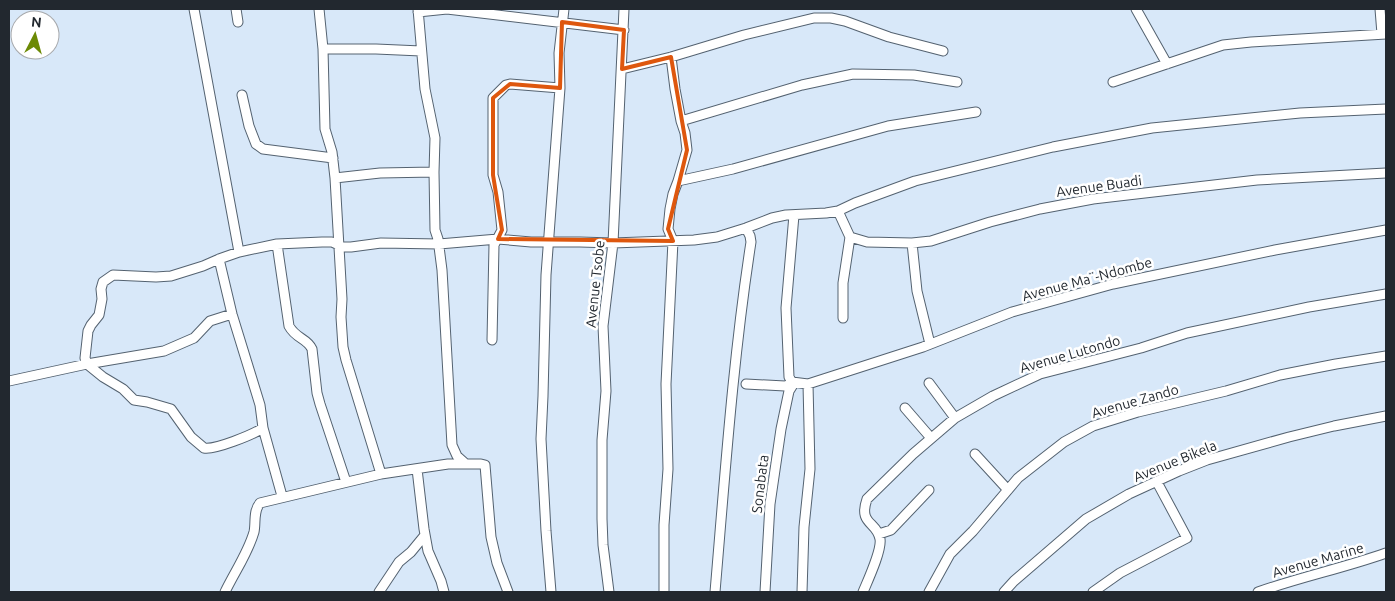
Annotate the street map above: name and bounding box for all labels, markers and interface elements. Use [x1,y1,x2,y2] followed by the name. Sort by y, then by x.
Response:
[10,10,60,60] north arrow
[30,14,42,31] text: N
[1055,172,1143,200] street label: Avenue Buadi
[582,239,608,329] street label: Avenue Tsobe
[1020,254,1154,304] street label: Avenue Ma¨-Ndombe
[1018,332,1122,376] street label: Avenue Lutondo
[1090,381,1180,421] street label: Avenue Zando
[1131,437,1219,485] street label: Avenue Bikela
[748,454,772,514] street label: Sonabata
[1271,539,1365,581] street label: Avenue Marine

